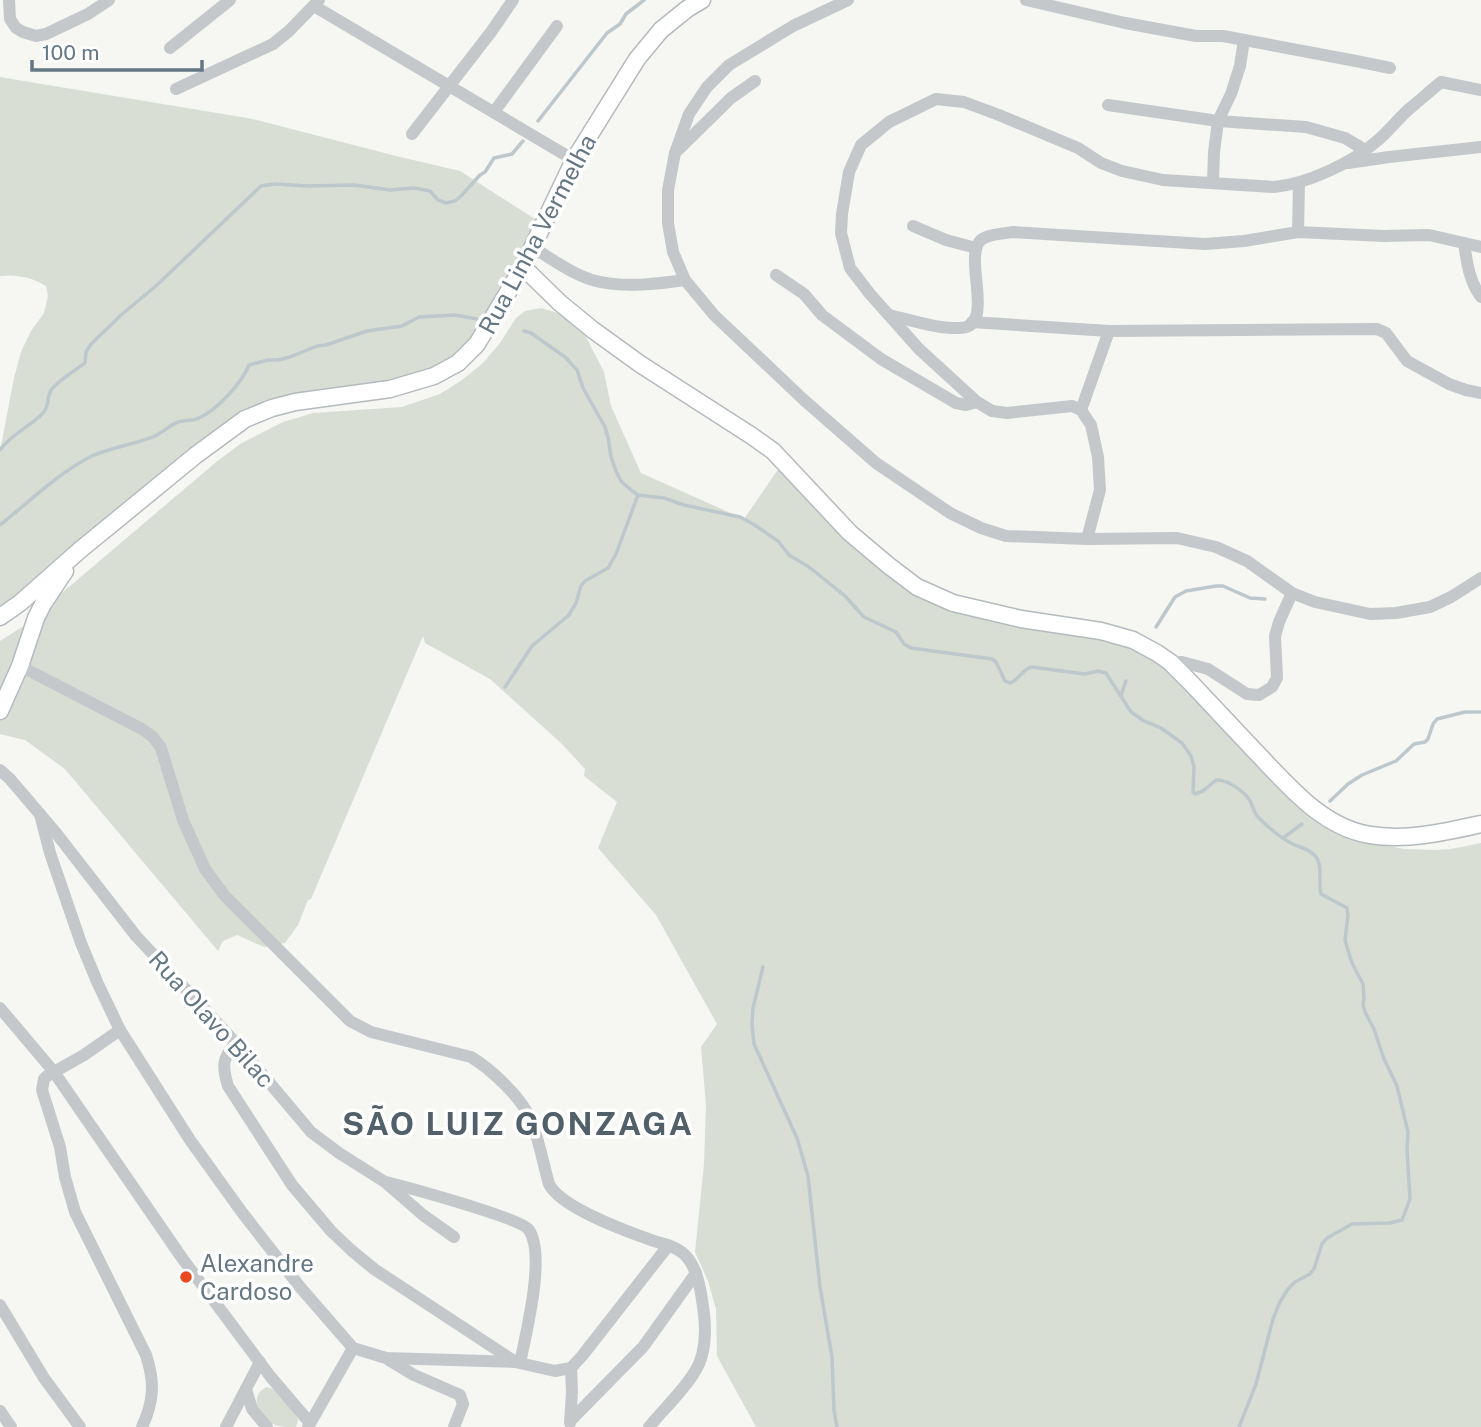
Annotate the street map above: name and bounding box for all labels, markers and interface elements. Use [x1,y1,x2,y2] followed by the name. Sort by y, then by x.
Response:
[32,28,201,72] scale bar
[42,40,99,65] text: 100 m
[473,129,601,339] street label: Rua Linha Vermelha
[144,945,280,1093] street label: Rua Olavo Bilac
[342,1104,694,1142] district label: SÃO LUIZ GONZAGA
[200,1249,314,1305] place label: Alexandre Cardoso
[178,1269,194,1285] marker: Alexandre Cardoso

